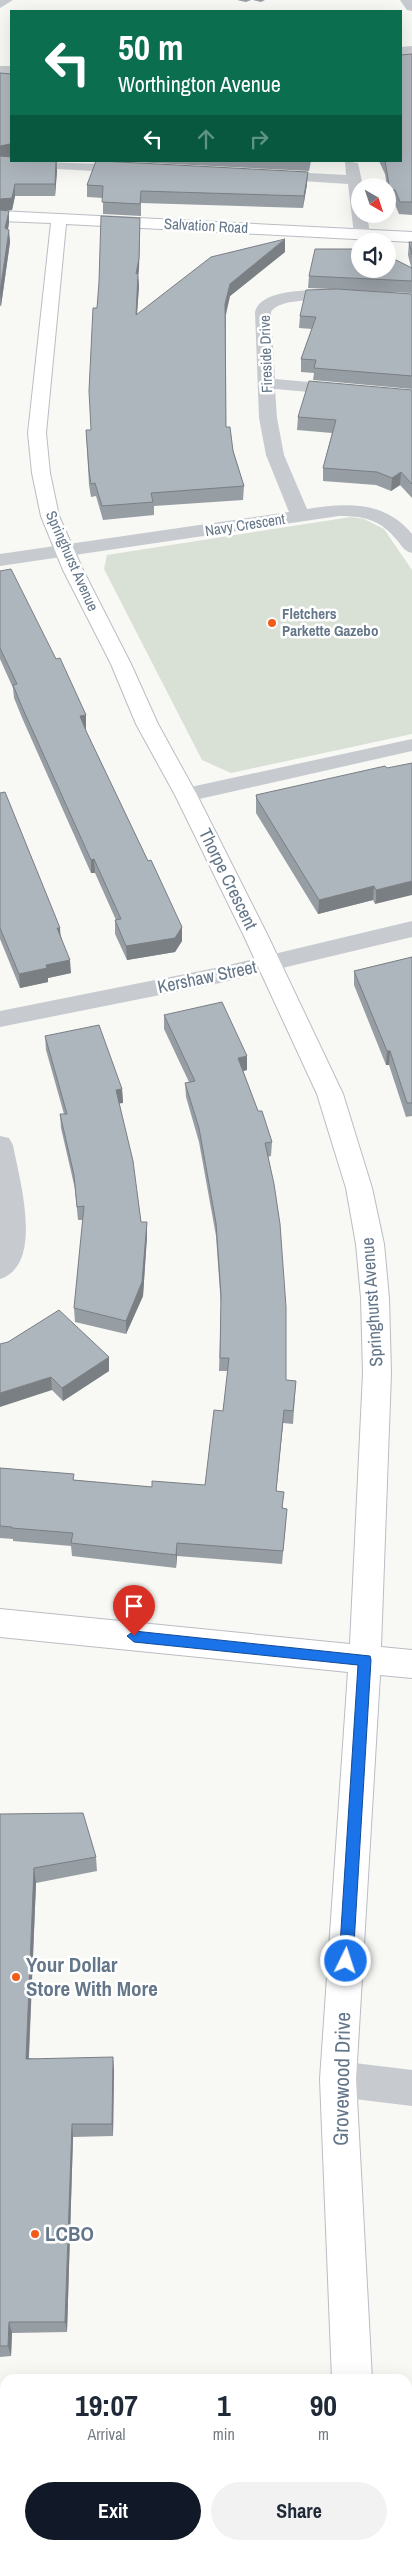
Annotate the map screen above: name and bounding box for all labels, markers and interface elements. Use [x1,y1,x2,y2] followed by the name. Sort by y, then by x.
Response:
[118,24,183,71] text: 50 m
[35,30,100,95] icon: left
[118,69,281,99] text: Worthington Avenue
[139,125,167,153] icon: left
[192,125,220,153] icon: ahead
[245,125,273,153] icon: right
[351,178,396,222] north arrow
[351,178,396,278] map controls
[163,213,249,238] street label: Salvation Road
[351,233,396,278] button: sound
[254,315,277,393] street label: Fireside Drive
[41,507,104,614] street label: Springhurst Avenue
[203,508,287,541] street label: Navy Crescent
[282,603,378,641] place label: Fletchers Parkette Gazebo
[266,617,278,629] marker: Fletchers Parkette Gazebo
[193,824,264,934] street label: Thorpe Crescent
[155,954,259,999] street label: Kershaw Street
[355,1237,388,1367] street label: Springhurst Avenue
[113,1585,155,1636] pin
[120,1592,148,1620] icon: arrive
[319,1934,371,1986] position arrow
[26,1950,158,2003] place label: Your Dollar Store With More
[10,1971,22,1983] marker: Your Dollar Store With More
[326,2012,357,2146] street label: Grovewood Drive
[45,2219,94,2248] place label: LCBO
[29,2228,41,2240] marker: LCBO
[75,2385,138,2425] text: 19:07
[217,2385,231,2425] text: 1
[310,2385,337,2425] text: 90
[87,2423,125,2445] text: Arrival
[213,2423,235,2445] text: min
[318,2423,329,2445] text: m
[25,2482,201,2540] button: Exit
[211,2482,387,2540] button: Share

